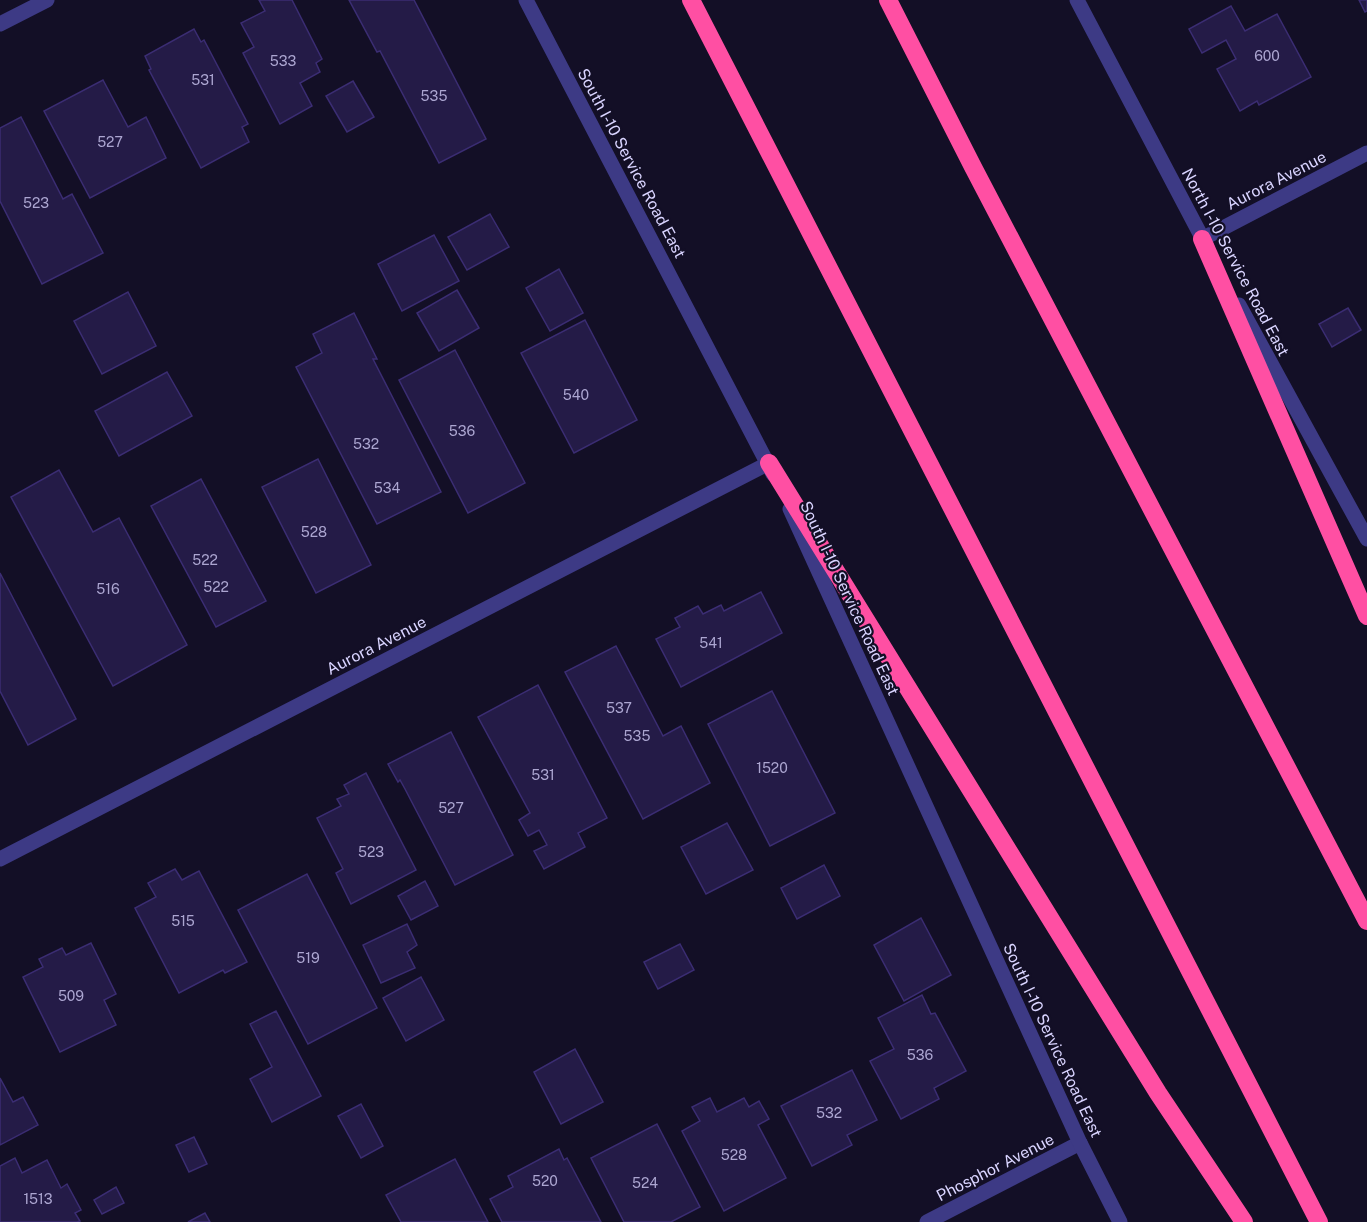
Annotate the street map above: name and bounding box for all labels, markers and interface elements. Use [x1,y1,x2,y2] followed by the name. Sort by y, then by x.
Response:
[1254,48,1280,64] house number: 600
[270,53,296,69] house number: 533
[573,65,690,261] street label: South I-10 Service Road East
[191,72,215,88] house number: 531
[421,88,447,104] house number: 535
[97,134,123,150] house number: 527
[1223,147,1329,214] street label: Aurora Avenue
[1178,165,1293,359] street label: North I-10 Service Road East
[23,195,49,211] house number: 523
[563,387,589,403] house number: 540
[449,423,475,439] house number: 536
[353,436,379,452] house number: 532
[374,480,400,496] house number: 534
[796,498,903,698] street label: South I-10 Service Road East
[301,524,327,540] house number: 528
[192,552,218,568] house number: 522
[203,579,229,595] house number: 522
[96,581,120,597] house number: 516
[323,612,429,679] street label: Aurora Avenue
[699,635,723,651] house number: 541
[606,700,632,716] house number: 537
[624,728,650,744] house number: 535
[756,760,788,776] house number: 1520
[531,767,555,783] house number: 531
[438,800,464,816] house number: 527
[358,844,384,860] house number: 523
[171,913,195,929] house number: 515
[999,940,1106,1140] street label: South I-10 Service Road East
[296,950,320,966] house number: 519
[58,988,84,1004] house number: 509
[907,1047,933,1063] house number: 536
[816,1105,842,1121] house number: 532
[933,1130,1057,1205] street label: Phosphor Avenue
[721,1147,747,1163] house number: 528
[532,1173,558,1189] house number: 520
[632,1175,658,1191] house number: 524
[23,1191,53,1207] house number: 1513

